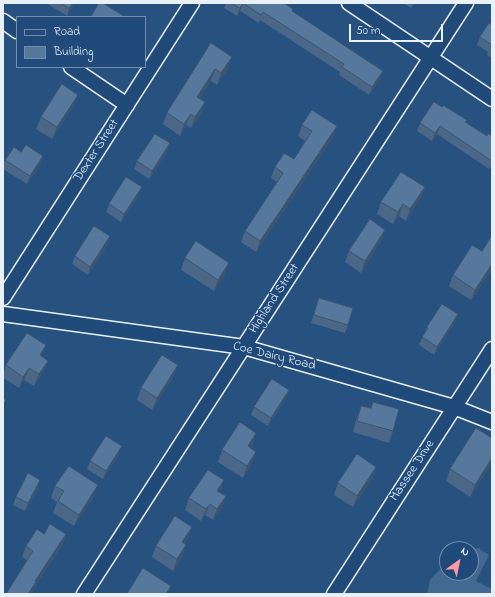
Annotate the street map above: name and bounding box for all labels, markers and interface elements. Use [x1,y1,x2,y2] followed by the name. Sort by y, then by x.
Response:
[16,16,146,68] legend
[351,16,445,42] scale bar
[356,22,380,40] text: 50 m
[54,23,80,41] text: Road
[54,43,93,61] text: Building
[71,117,123,185] street label: Dexter Street
[247,261,303,337] street label: Highland Street
[231,339,317,375] street label: Coe Dairy Road
[387,437,439,505] street label: Massee Drive
[439,541,479,581] north arrow
[458,543,472,561] text: N

